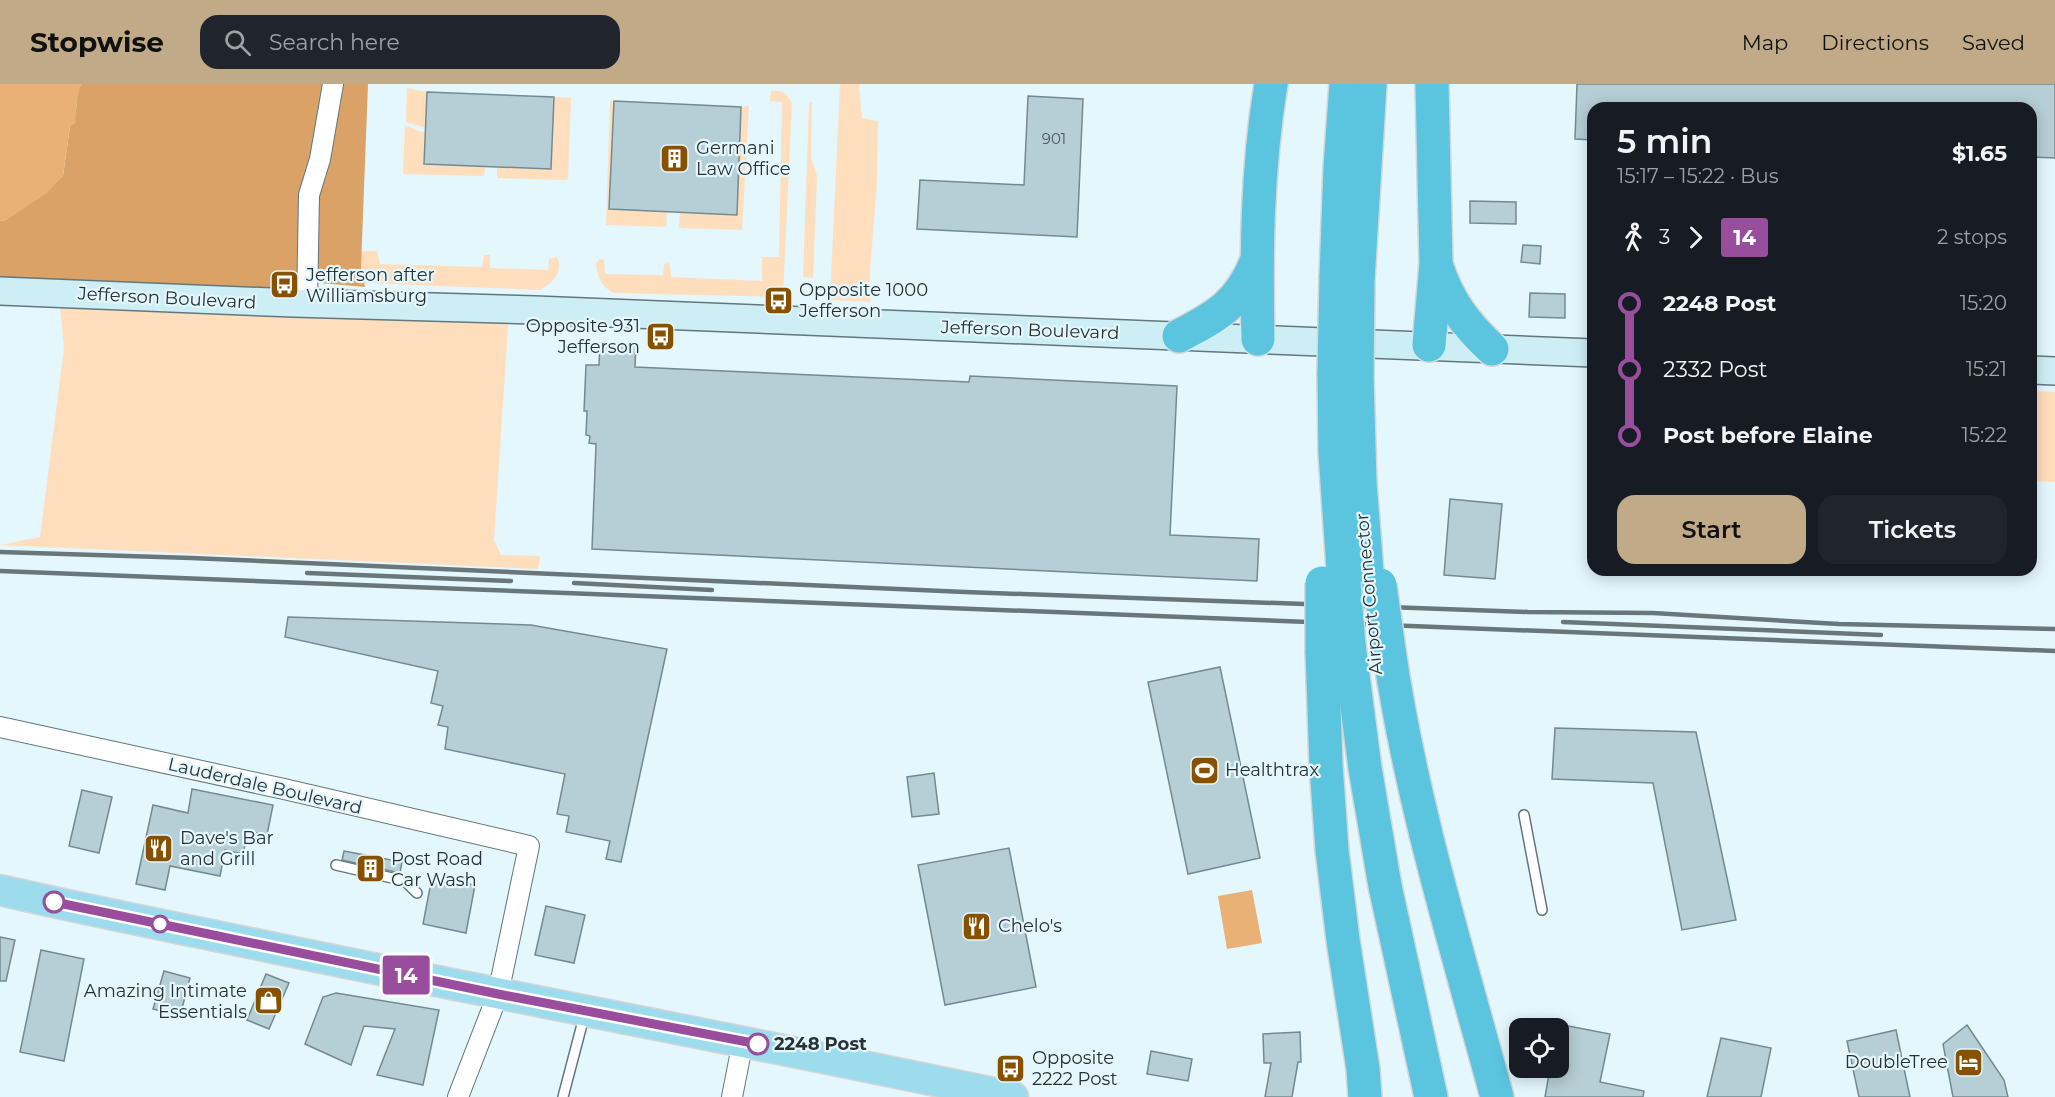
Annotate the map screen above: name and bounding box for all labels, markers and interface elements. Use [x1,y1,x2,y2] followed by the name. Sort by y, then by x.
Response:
[200,15,620,69] search box
[30,25,164,59] text: Stopwise
[221,26,254,59] icon: search
[269,29,400,56] text: Search here
[1742,30,1788,55] text: Map
[1821,30,1929,55] text: Directions
[1962,30,2025,55] text: Saved
[1617,121,1712,161] text: 5 min
[1042,129,1066,148] house number: 901
[696,137,791,180] place label: Germani Law Office
[1952,140,2007,167] text: $1.65
[659,142,691,174] building icon: Germani Law Office
[1617,164,1779,188] text: 15:17 – 15:22 · Bus
[1617,221,1650,254] icon: walk
[1679,221,1712,254] icon: forward
[1659,225,1670,249] text: 3
[1733,225,1756,250] text: 14
[1937,225,2007,249] text: 2 stops
[305,264,435,307] place label: Jefferson after Williamsburg
[269,269,301,301] bus stop icon: Jefferson after Williamsburg
[798,279,928,322] place label: Opposite 1000 Jefferson
[76,282,257,314] street label: Jefferson Boulevard
[762,284,794,316] bus stop icon: Opposite 1000 Jefferson
[1663,290,1776,317] text: 2248 Post
[1960,291,2007,315] text: 15:20
[526,315,640,358] place label: Opposite 931 Jefferson
[939,316,1120,344] street label: Jefferson Boulevard
[645,320,677,352] bus stop icon: Opposite 931 Jefferson
[1663,356,1767,383] text: 2332 Post
[1966,357,2007,381] text: 15:21
[1663,422,1873,449] text: Post before Elaine
[1962,423,2007,447] text: 15:22
[1617,495,1806,564] button: Start
[1818,495,2007,564] button: Tickets
[1351,512,1387,676] street label: Airport Connector
[166,753,364,819] street label: Lauderdale Boulevard
[1188,754,1220,786] sports icon: Healthtrax
[1225,759,1319,781] place label: Healthtrax
[180,827,274,870] place label: Dave's Bar and Grill
[143,832,175,864] restaurant icon: Dave's Bar and Grill
[391,848,483,891] place label: Post Road Car Wash
[354,853,386,885] building icon: Post Road Car Wash
[43,891,65,913] unlabelled marker
[961,910,993,942] restaurant icon: Chelo's
[151,915,169,933] unlabelled marker
[998,915,1062,937] place label: Chelo's
[379,956,433,994] line badge: 14
[395,963,417,988] text: 14
[84,980,247,1023] place label: Amazing Intimate Essentials
[252,985,284,1017] shop icon: Amazing Intimate Essentials
[1509,1018,1569,1078] map controls
[1509,1018,1569,1078] button: locate
[747,1033,769,1055] marker: 2248 Post
[774,1033,867,1055] place label: 2248 Post
[1953,1046,1985,1078] hotel icon: DoubleTree
[1032,1047,1118,1090] place label: Opposite 2222 Post
[1845,1051,1948,1073] place label: DoubleTree
[995,1052,1027,1084] bus stop icon: Opposite 2222 Post

